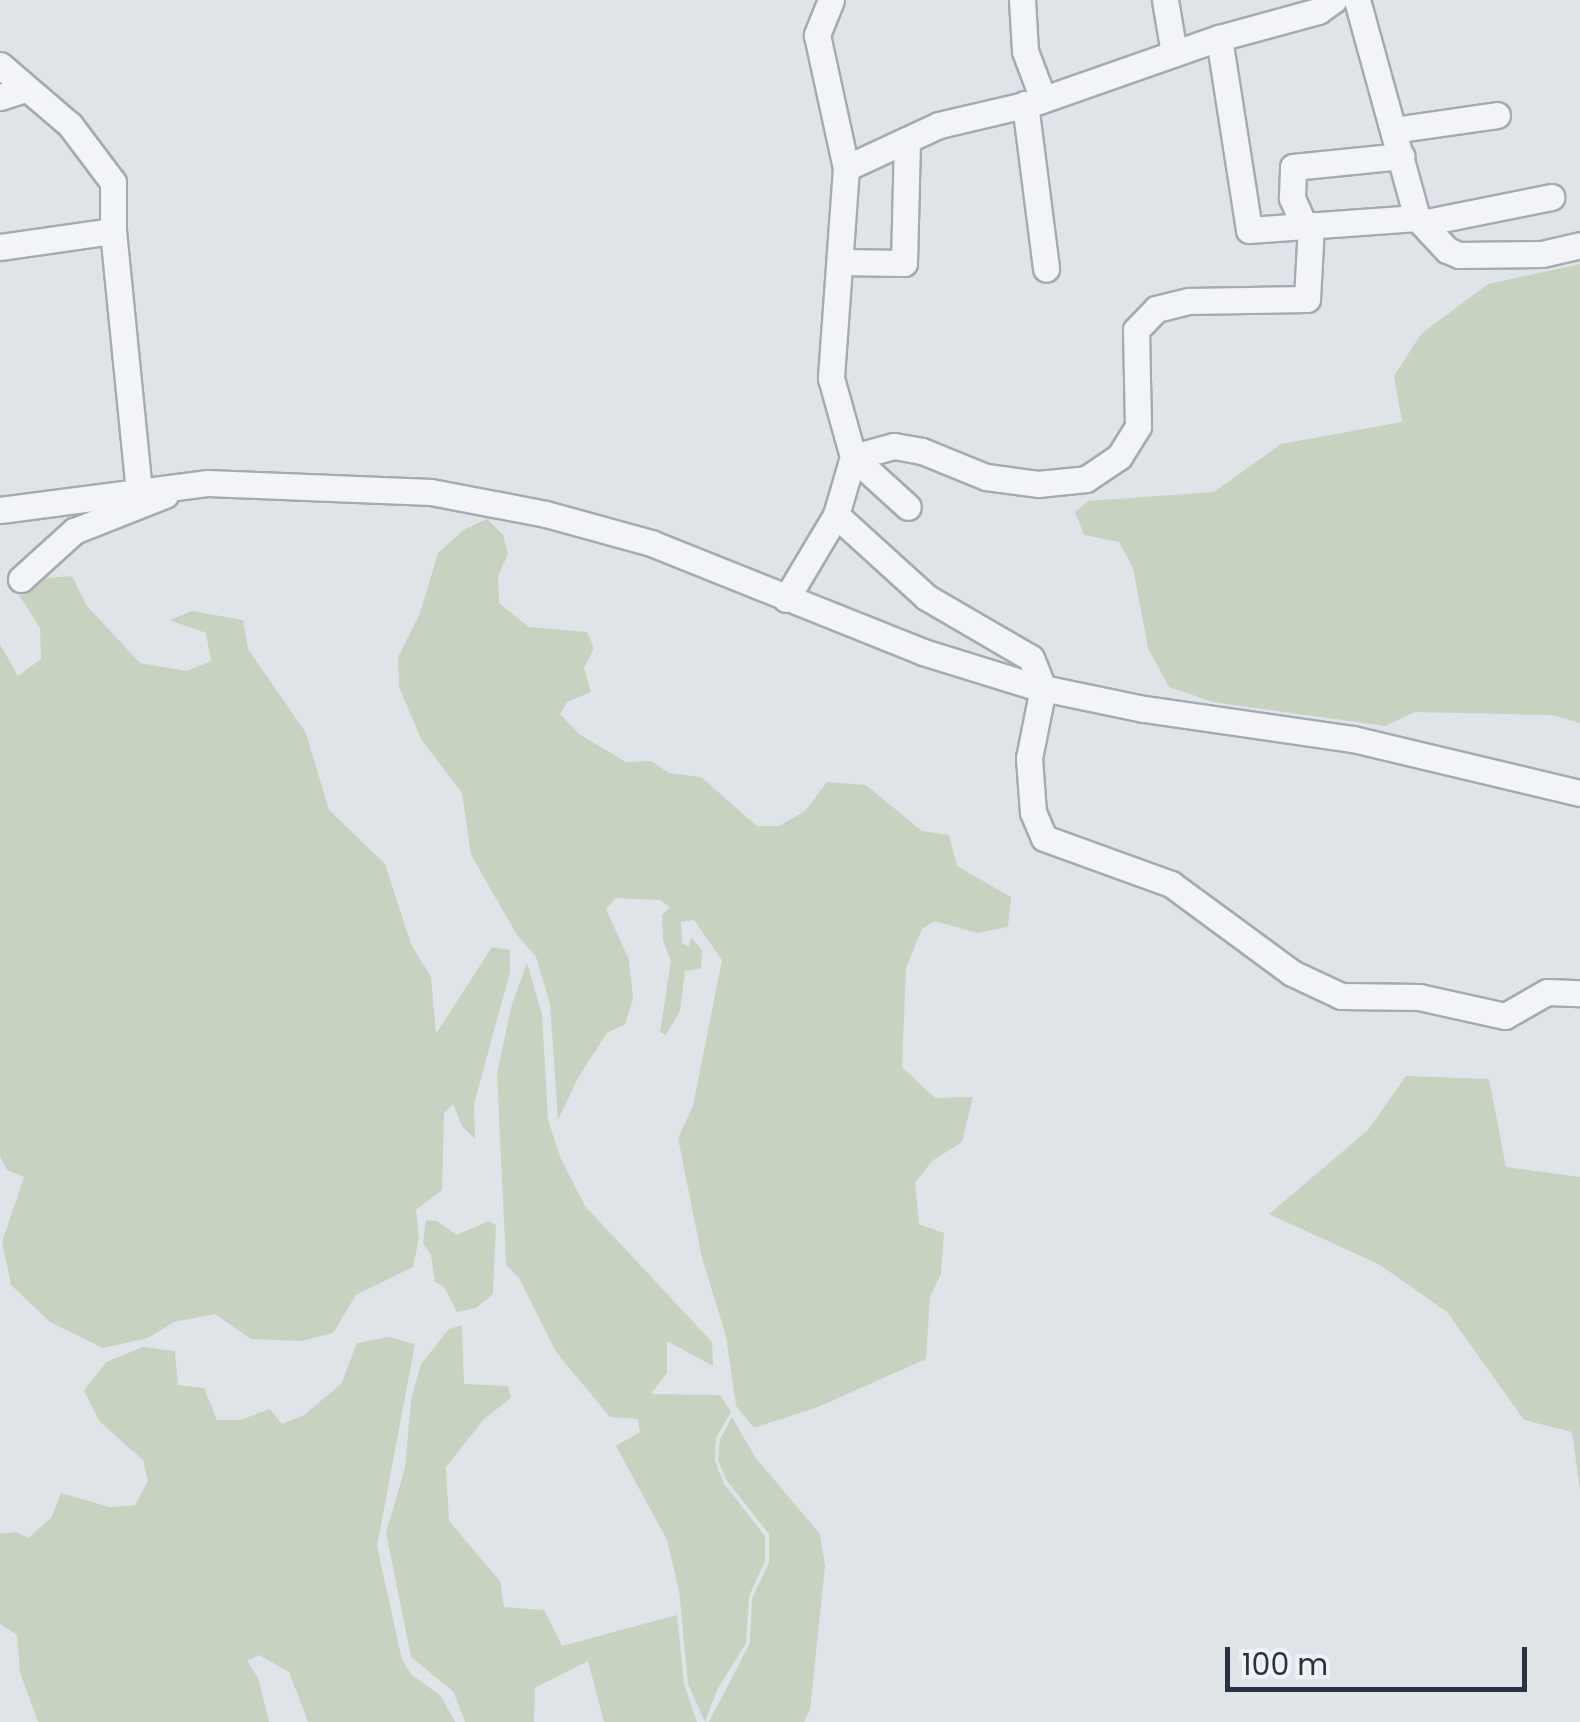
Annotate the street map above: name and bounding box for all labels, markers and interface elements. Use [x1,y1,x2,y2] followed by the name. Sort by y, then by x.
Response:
[1230,1627,1532,1689] scale bar
[1242,1643,1328,1686] text: 100 m

